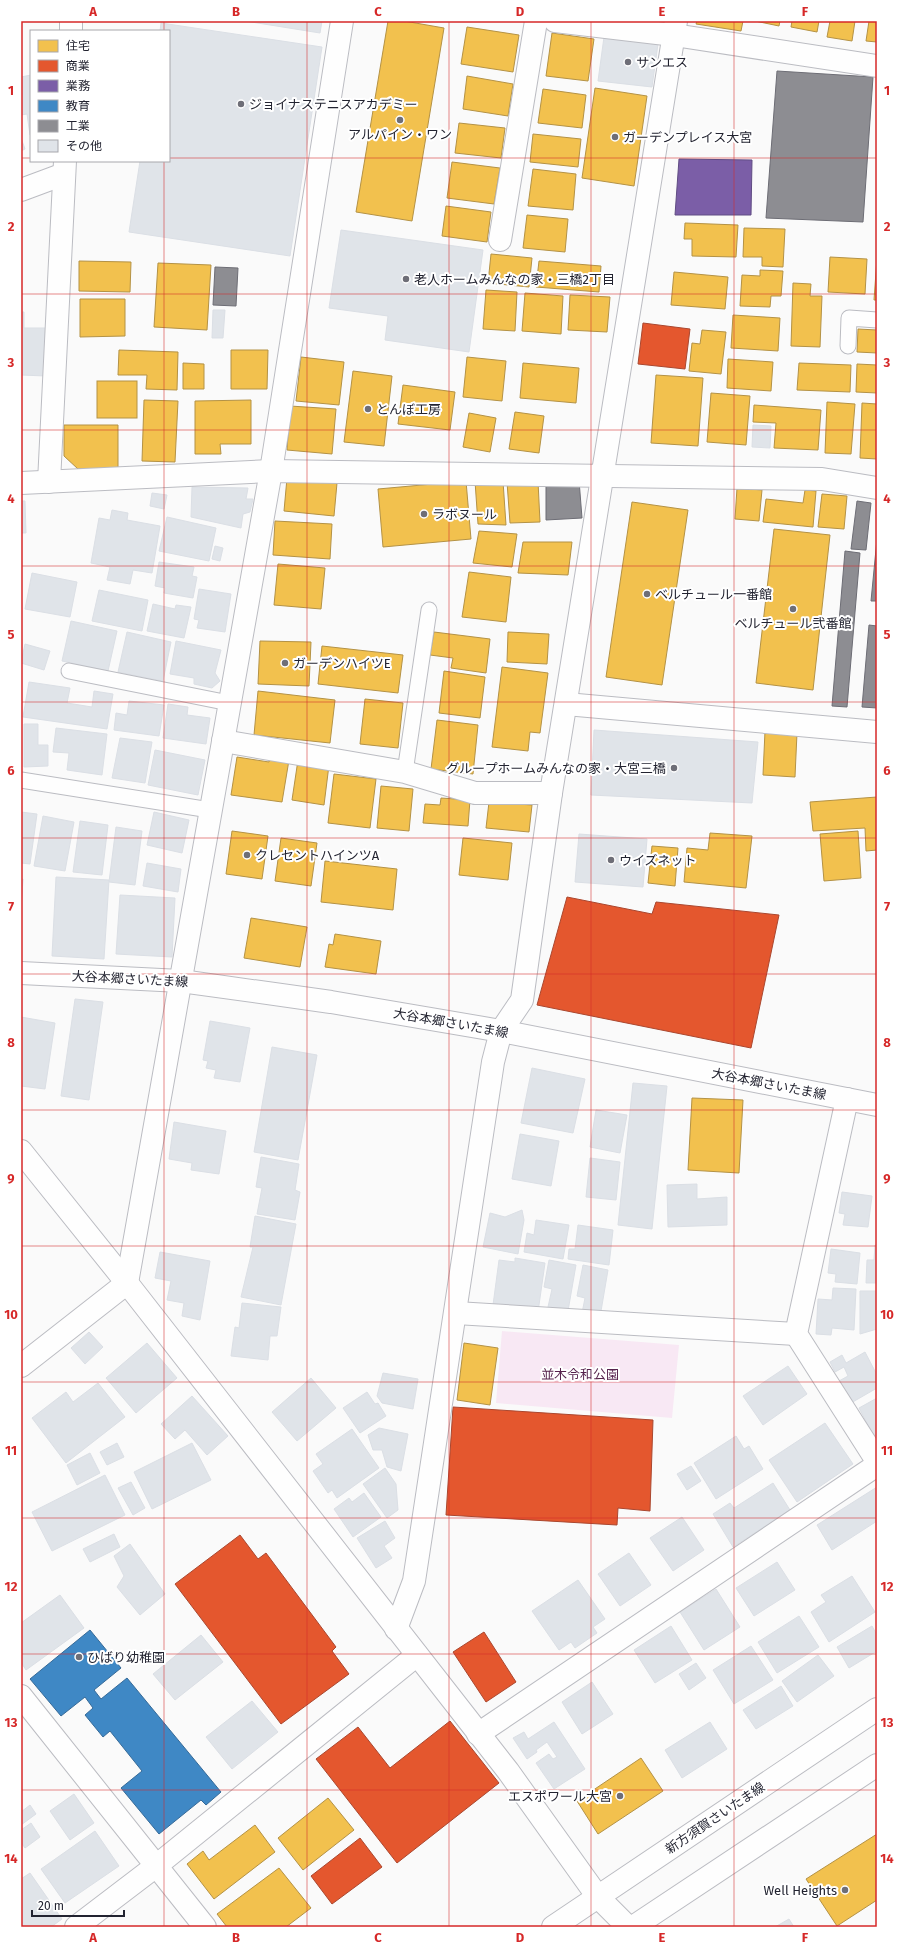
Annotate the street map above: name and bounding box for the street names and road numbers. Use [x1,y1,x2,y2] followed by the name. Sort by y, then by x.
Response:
[71,968,189,990] street label: 大谷本郷さいたま線
[392,1005,510,1041] street label: 大谷本郷さいたま線
[710,1066,828,1102] street label: 大谷本郷さいたま線
[662,1779,768,1857] street label: 新方須賀さいたま線

